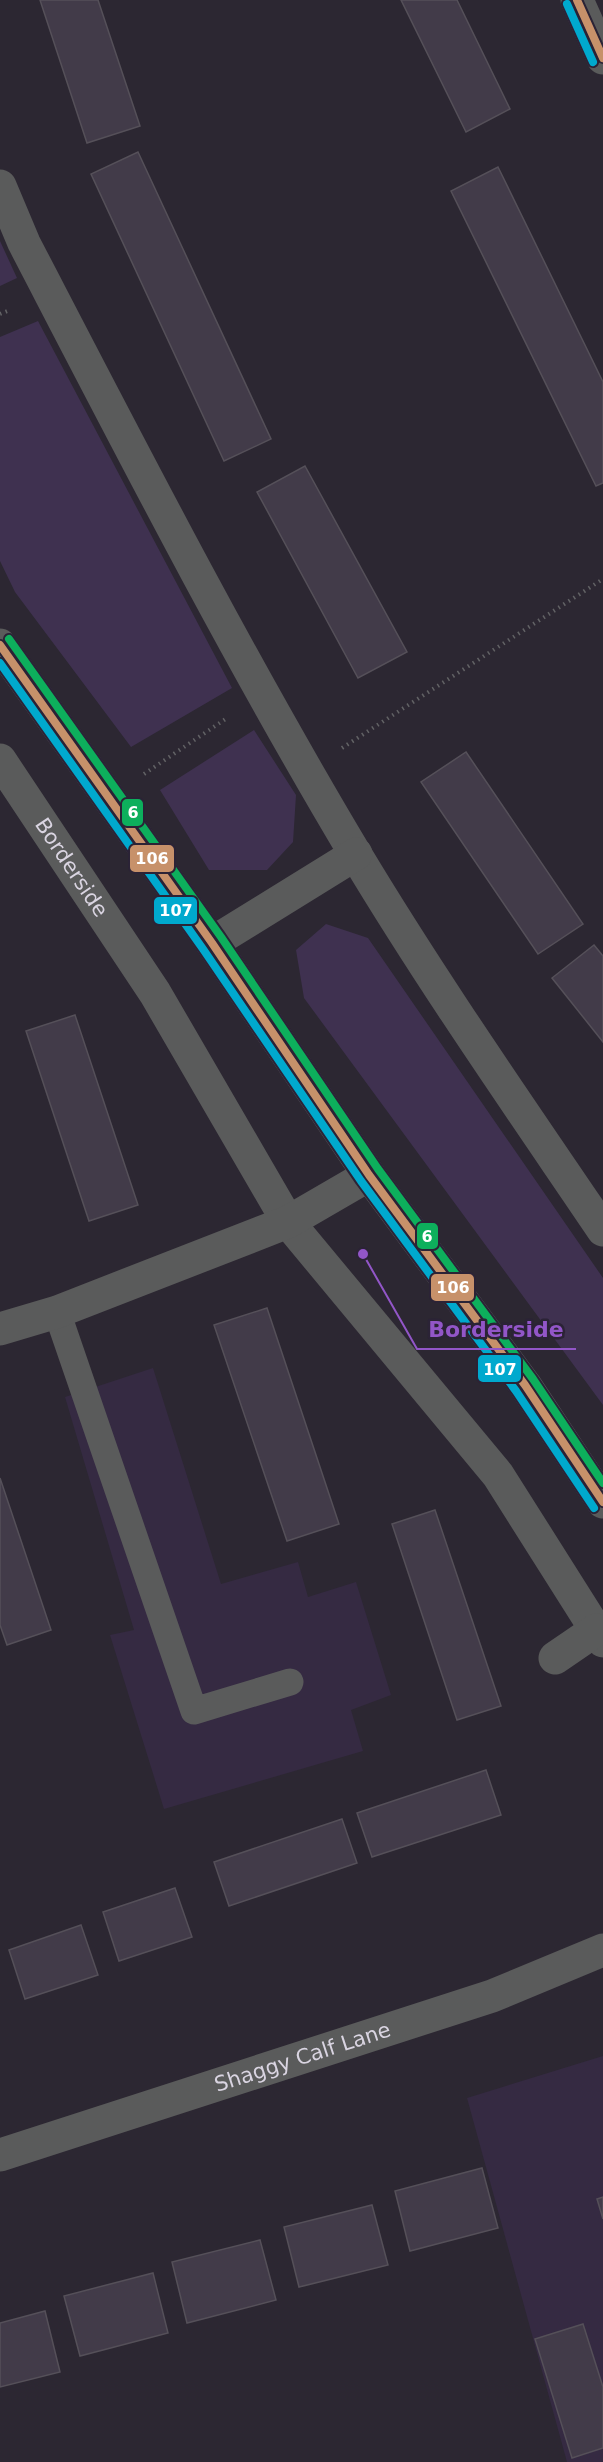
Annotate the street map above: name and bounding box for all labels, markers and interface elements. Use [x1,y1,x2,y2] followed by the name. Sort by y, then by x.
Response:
[121,798,144,827] line badge: 6
[127,803,139,822] text: 6
[30,814,113,921] street label: Borderside
[129,844,175,873] line badge: 106
[135,849,169,868] text: 106
[153,896,198,925] line badge: 107
[159,901,193,920] text: 107
[416,1222,439,1250] line badge: 6
[421,1227,433,1246] text: 6
[430,1273,475,1302] line badge: 106
[436,1278,470,1297] text: 106
[417,1309,576,1349] callout: Borderside
[428,1317,564,1342] text: Borderside
[477,1354,522,1383] line badge: 107
[483,1360,517,1379] text: 107
[212,2018,394,2097] street label: Shaggy Calf Lane

